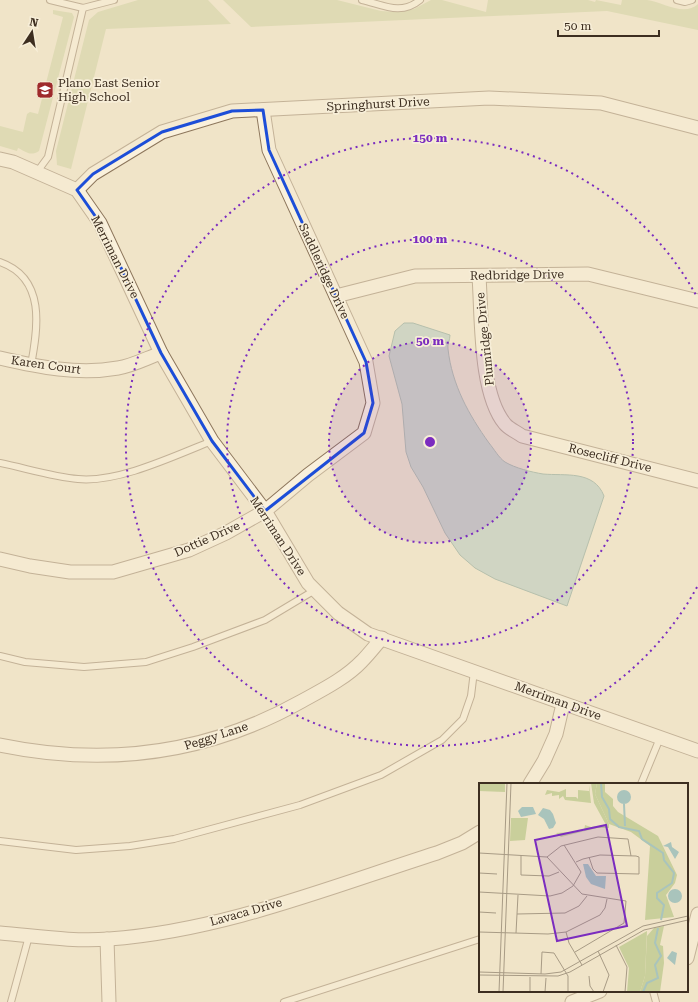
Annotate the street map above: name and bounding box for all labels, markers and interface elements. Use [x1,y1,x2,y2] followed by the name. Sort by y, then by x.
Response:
[12,12,52,52] north arrow
[558,12,659,38] scale bar
[28,15,40,30] text: N
[564,19,591,33] text: 50 m
[58,76,160,104] place label: Plano East Senior High School
[35,80,55,100] school or university icon: Plano East Senior High School
[326,94,430,114] street label: Springhurst Drive
[413,131,448,145] text: 150 m
[88,213,142,301] street label: Merriman Drive
[296,221,352,321] street label: Saddleridge Drive
[413,232,448,246] text: 100 m
[470,267,565,283] street label: Redbridge Drive
[473,291,497,386] street label: Plumridge Drive
[416,334,444,348] text: 50 m
[10,353,82,377] street label: Karen Court
[423,435,437,449] centre of rings
[567,441,653,475] street label: Rosecliff Drive
[247,494,309,578] street label: Merriman Drive
[172,518,242,560] street label: Dottie Drive
[513,679,604,723] street label: Merriman Drive
[182,719,250,753] street label: Peggy Lane
[479,783,688,992] inset map
[208,895,284,929] street label: Lavaca Drive

